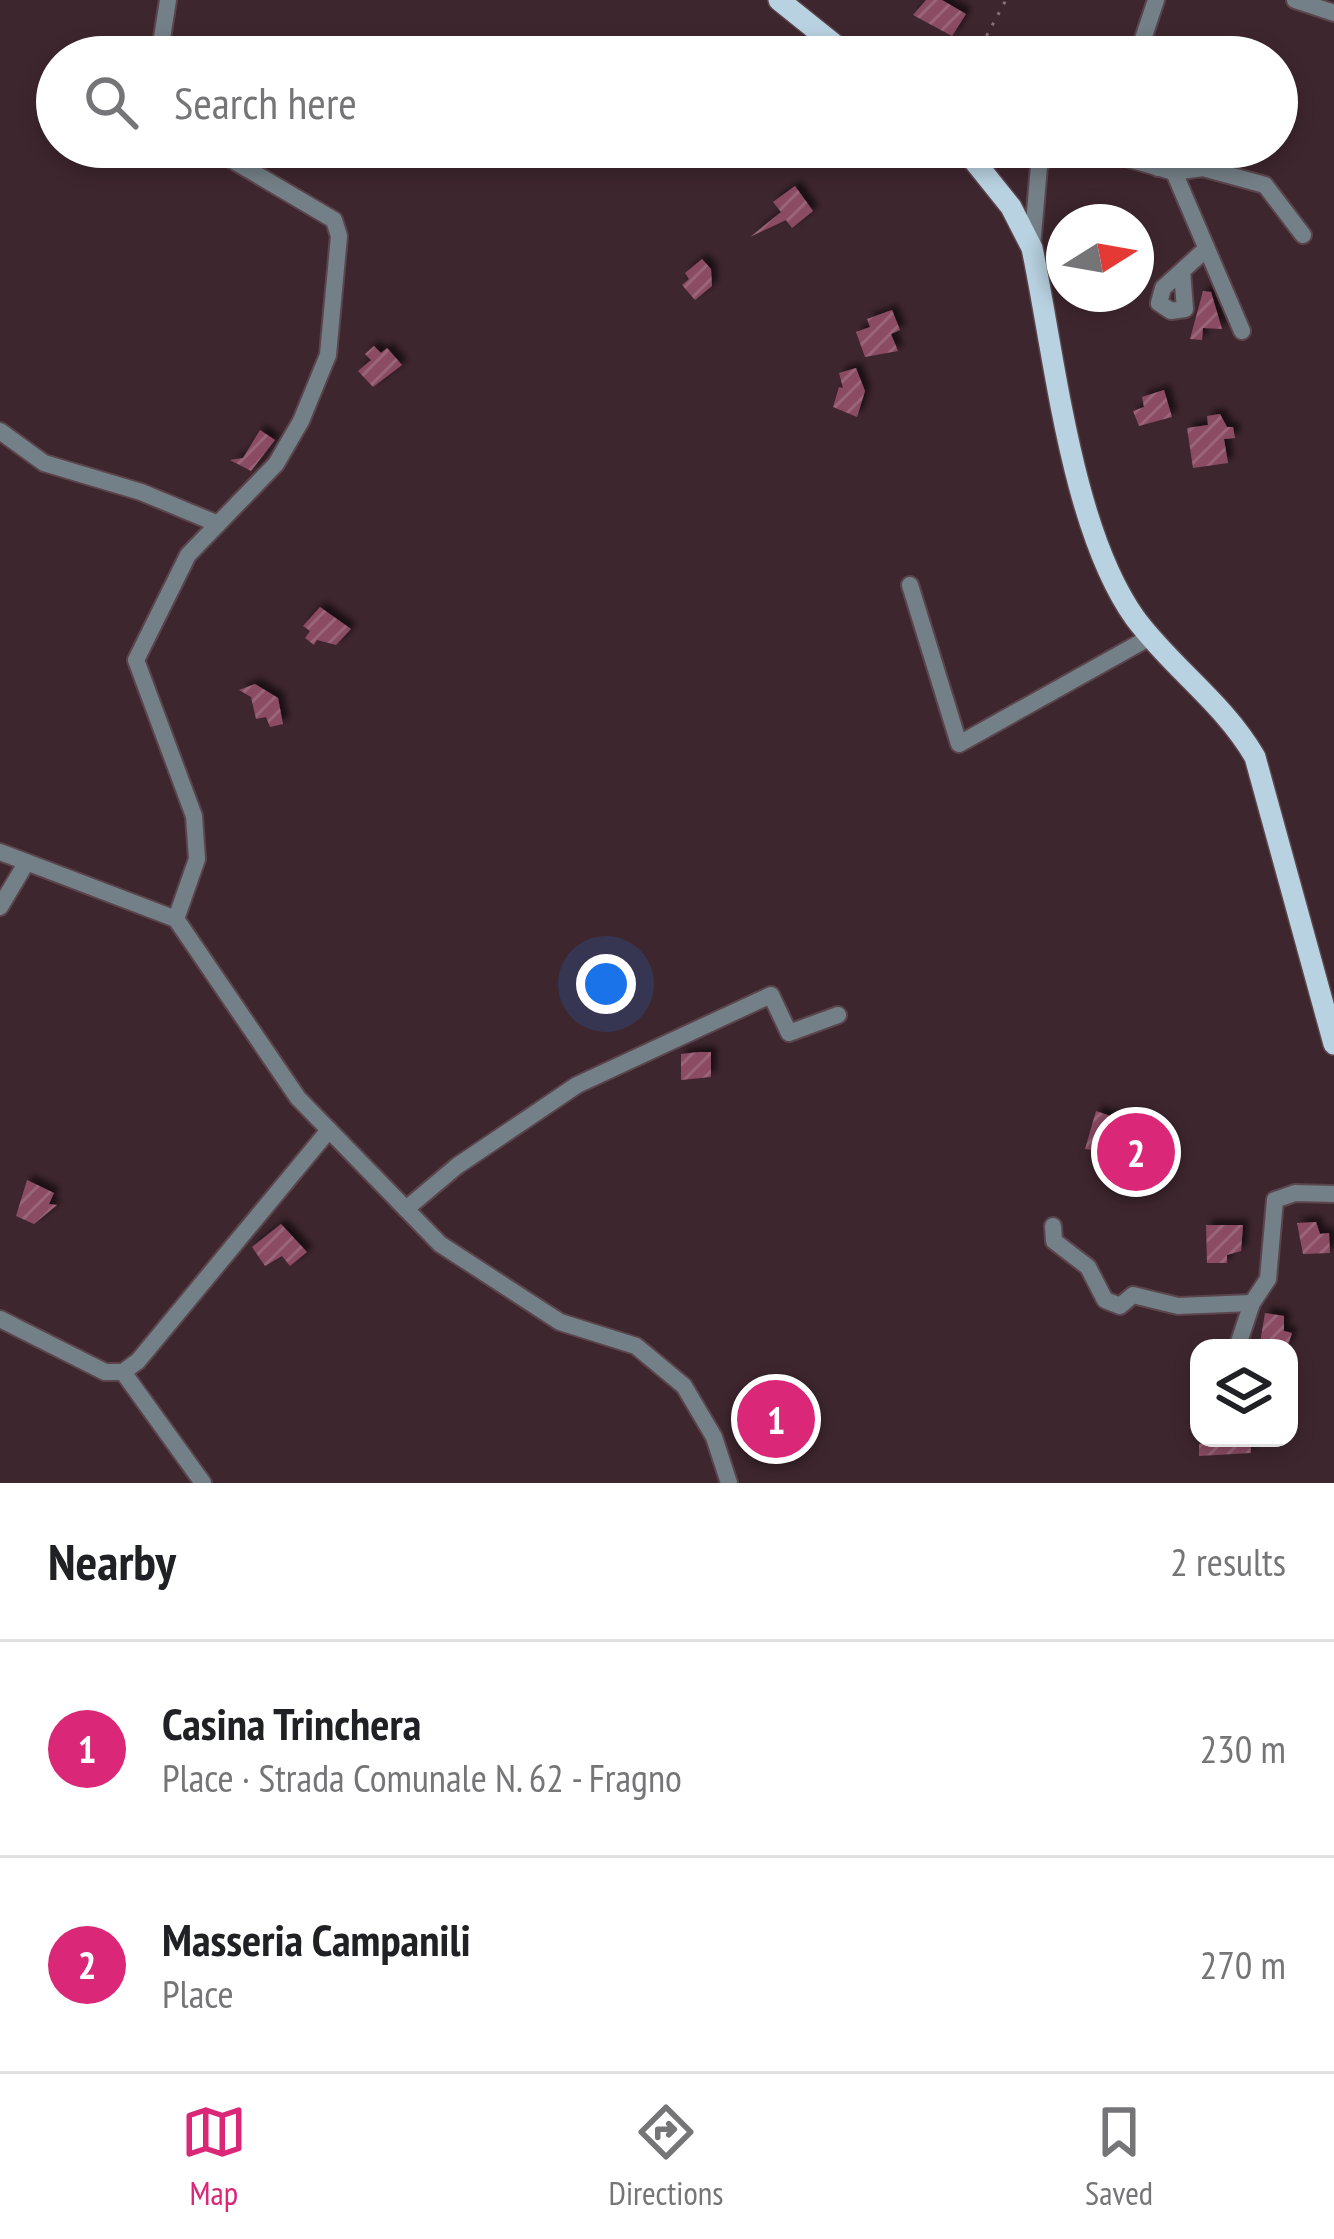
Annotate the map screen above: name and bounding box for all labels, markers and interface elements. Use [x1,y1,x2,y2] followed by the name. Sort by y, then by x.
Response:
[36,36,1298,168] search box
[78,69,144,135] icon: search
[174,73,357,131] text: Search here
[1046,204,1154,312] north arrow
[576,954,636,1014] your location
[1097,1107,1175,1197] pin: 2
[1190,1339,1298,1447] map controls
[1190,1339,1298,1447] button: layers
[737,1374,815,1464] pin: 1
[48,1528,176,1594] text: Nearby
[1170,1536,1286,1587] text: 2 results
[162,1694,421,1752] text: Casina Trinchera
[78,1723,96,1774] text: 1
[1200,1723,1286,1774] text: 230 m
[162,1752,682,1803] text: Place · Strada Comunale N. 62 - Fragno
[162,1910,471,1968] text: Masseria Campanili
[78,1939,96,1990] text: 2
[1200,1939,1286,1990] text: 270 m
[162,1968,234,2019] text: Place
[181,2099,247,2214] tab: Map
[609,2099,723,2214] tab: Directions
[1085,2099,1153,2214] tab: Saved

